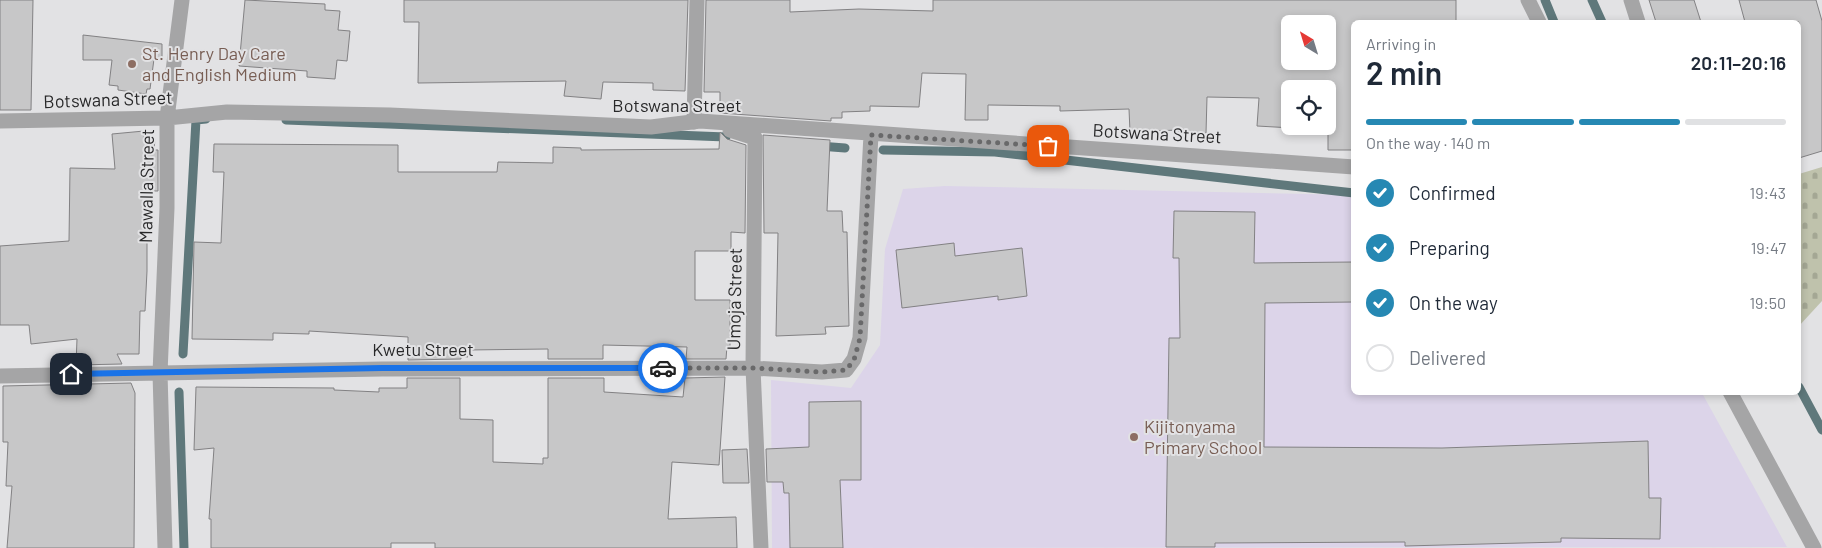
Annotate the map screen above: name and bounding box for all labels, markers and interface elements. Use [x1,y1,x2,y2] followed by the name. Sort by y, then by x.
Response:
[1281,15,1336,70] north arrow
[1281,15,1336,135] map controls
[1366,34,1436,53] text: Arriving in
[142,42,297,85] place label: St. Henry Day Care and English Medium
[1691,51,1786,74] text: 20:11–20:16
[1366,53,1442,91] text: 2 min
[126,58,138,70] marker: St. Henry Day Care and English Medium
[1281,80,1336,135] button: locate
[43,86,173,112] street label: Botswana Street
[612,94,742,116] street label: Botswana Street
[1092,119,1222,147] street label: Botswana Street
[1027,125,1069,167] pin
[134,129,158,243] street label: Mawalla Street
[1034,132,1062,160] icon: bag
[1366,133,1490,152] text: On the way · 140 m
[1366,179,1394,207] icon: check
[1409,181,1496,204] text: Confirmed
[1750,183,1786,202] text: 19:43
[1366,234,1394,262] icon: check
[1409,236,1490,259] text: Preparing
[1751,238,1786,257] text: 19:47
[722,248,746,350] street label: Umoja Street
[1366,289,1394,317] icon: check
[1409,291,1498,314] text: On the way
[1749,293,1786,312] text: 19:50
[372,338,474,360] street label: Kwetu Street
[638,343,688,393] courier
[1409,346,1486,369] text: Delivered
[50,353,92,395] pin
[649,354,677,382] icon: car
[57,360,85,388] icon: home
[1144,415,1262,458] place label: Kijitonyama Primary School
[1128,431,1140,443] marker: Kijitonyama Primary School

